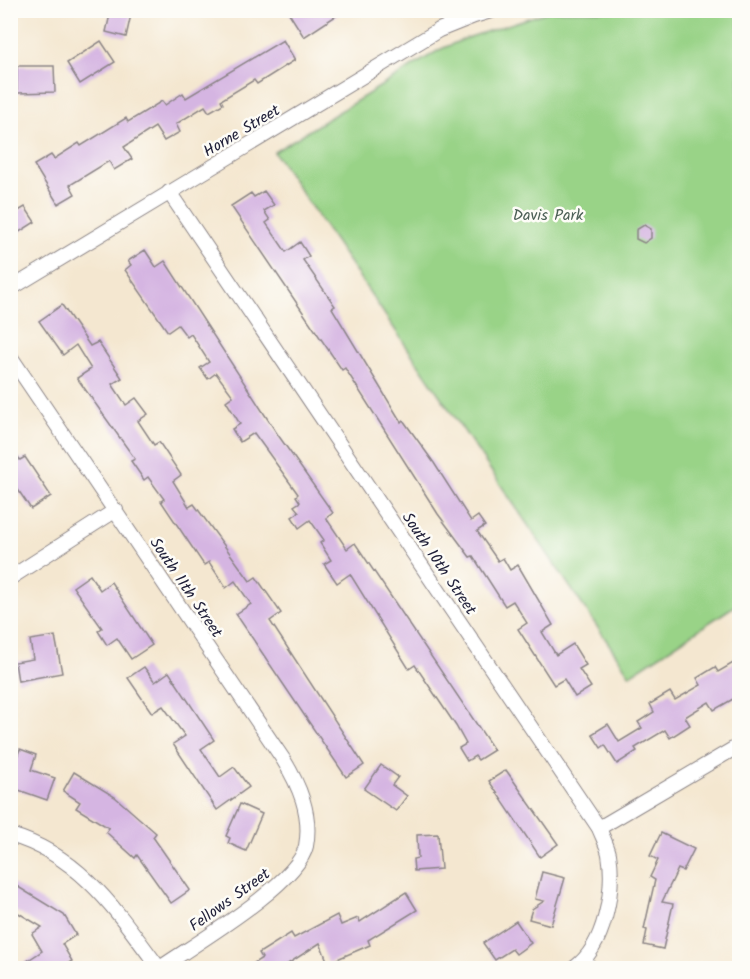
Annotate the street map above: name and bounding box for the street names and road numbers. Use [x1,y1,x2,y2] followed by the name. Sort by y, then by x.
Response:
[198,98,286,164] street label: Horne Street
[395,507,483,621] street label: South 10th Street
[143,533,229,644] street label: South 11th Street
[184,862,276,938] street label: Fellows Street

